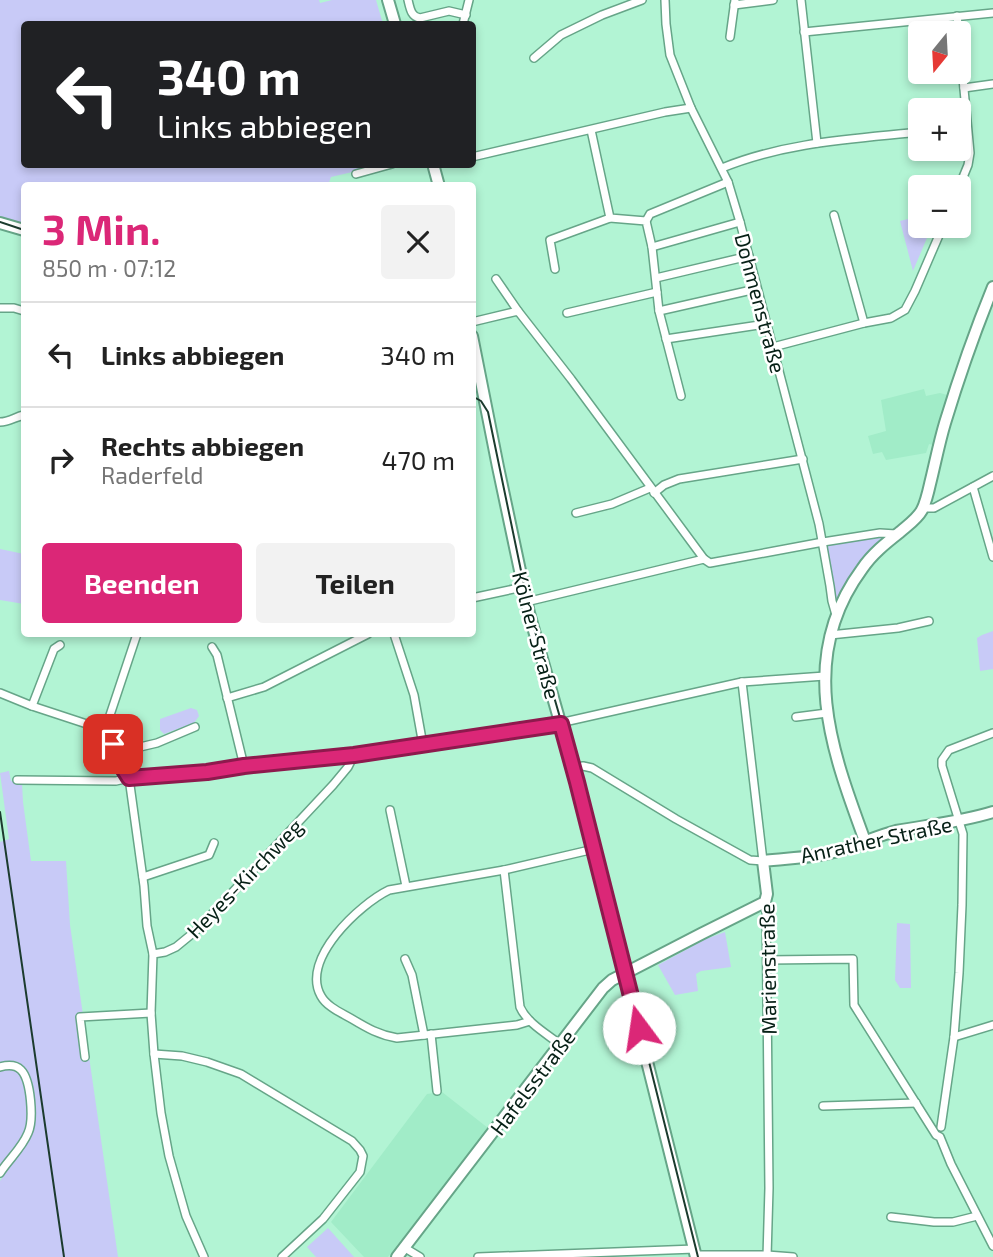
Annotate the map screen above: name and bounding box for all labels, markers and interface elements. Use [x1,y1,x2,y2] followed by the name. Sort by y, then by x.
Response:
[908,21,971,84] north arrow
[908,21,971,238] map controls
[157,46,301,105] text: 340 m
[42,49,133,140] icon: left
[908,98,971,161] button: +
[157,106,372,144] text: Links abbiegen
[908,175,971,238] button: −
[42,203,160,253] text: 3 Min.
[381,205,455,279] button: close
[730,230,792,376] street label: Dohmenstraße
[42,254,176,282] text: 850 m · 07:12
[42,336,80,374] icon: left
[101,339,285,370] text: Links abbiegen
[380,339,455,370] text: 340 m
[101,430,304,461] text: Rechts abbiegen
[42,441,80,479] icon: right
[381,444,455,475] text: 470 m
[101,461,204,489] text: Raderfeld
[42,543,242,623] button: Beenden
[256,543,455,623] button: Teilen
[508,568,566,702] street label: Kölner Straße
[83,714,143,774] pin
[94,725,132,763] icon: arrive
[798,811,954,867] street label: Anrather Straße
[181,813,307,943] street label: Heyes-Kirchweg
[753,903,781,1035] street label: Marienstraße
[602,991,676,1065] position arrow
[484,1024,580,1140] street label: Hafelsstraße

